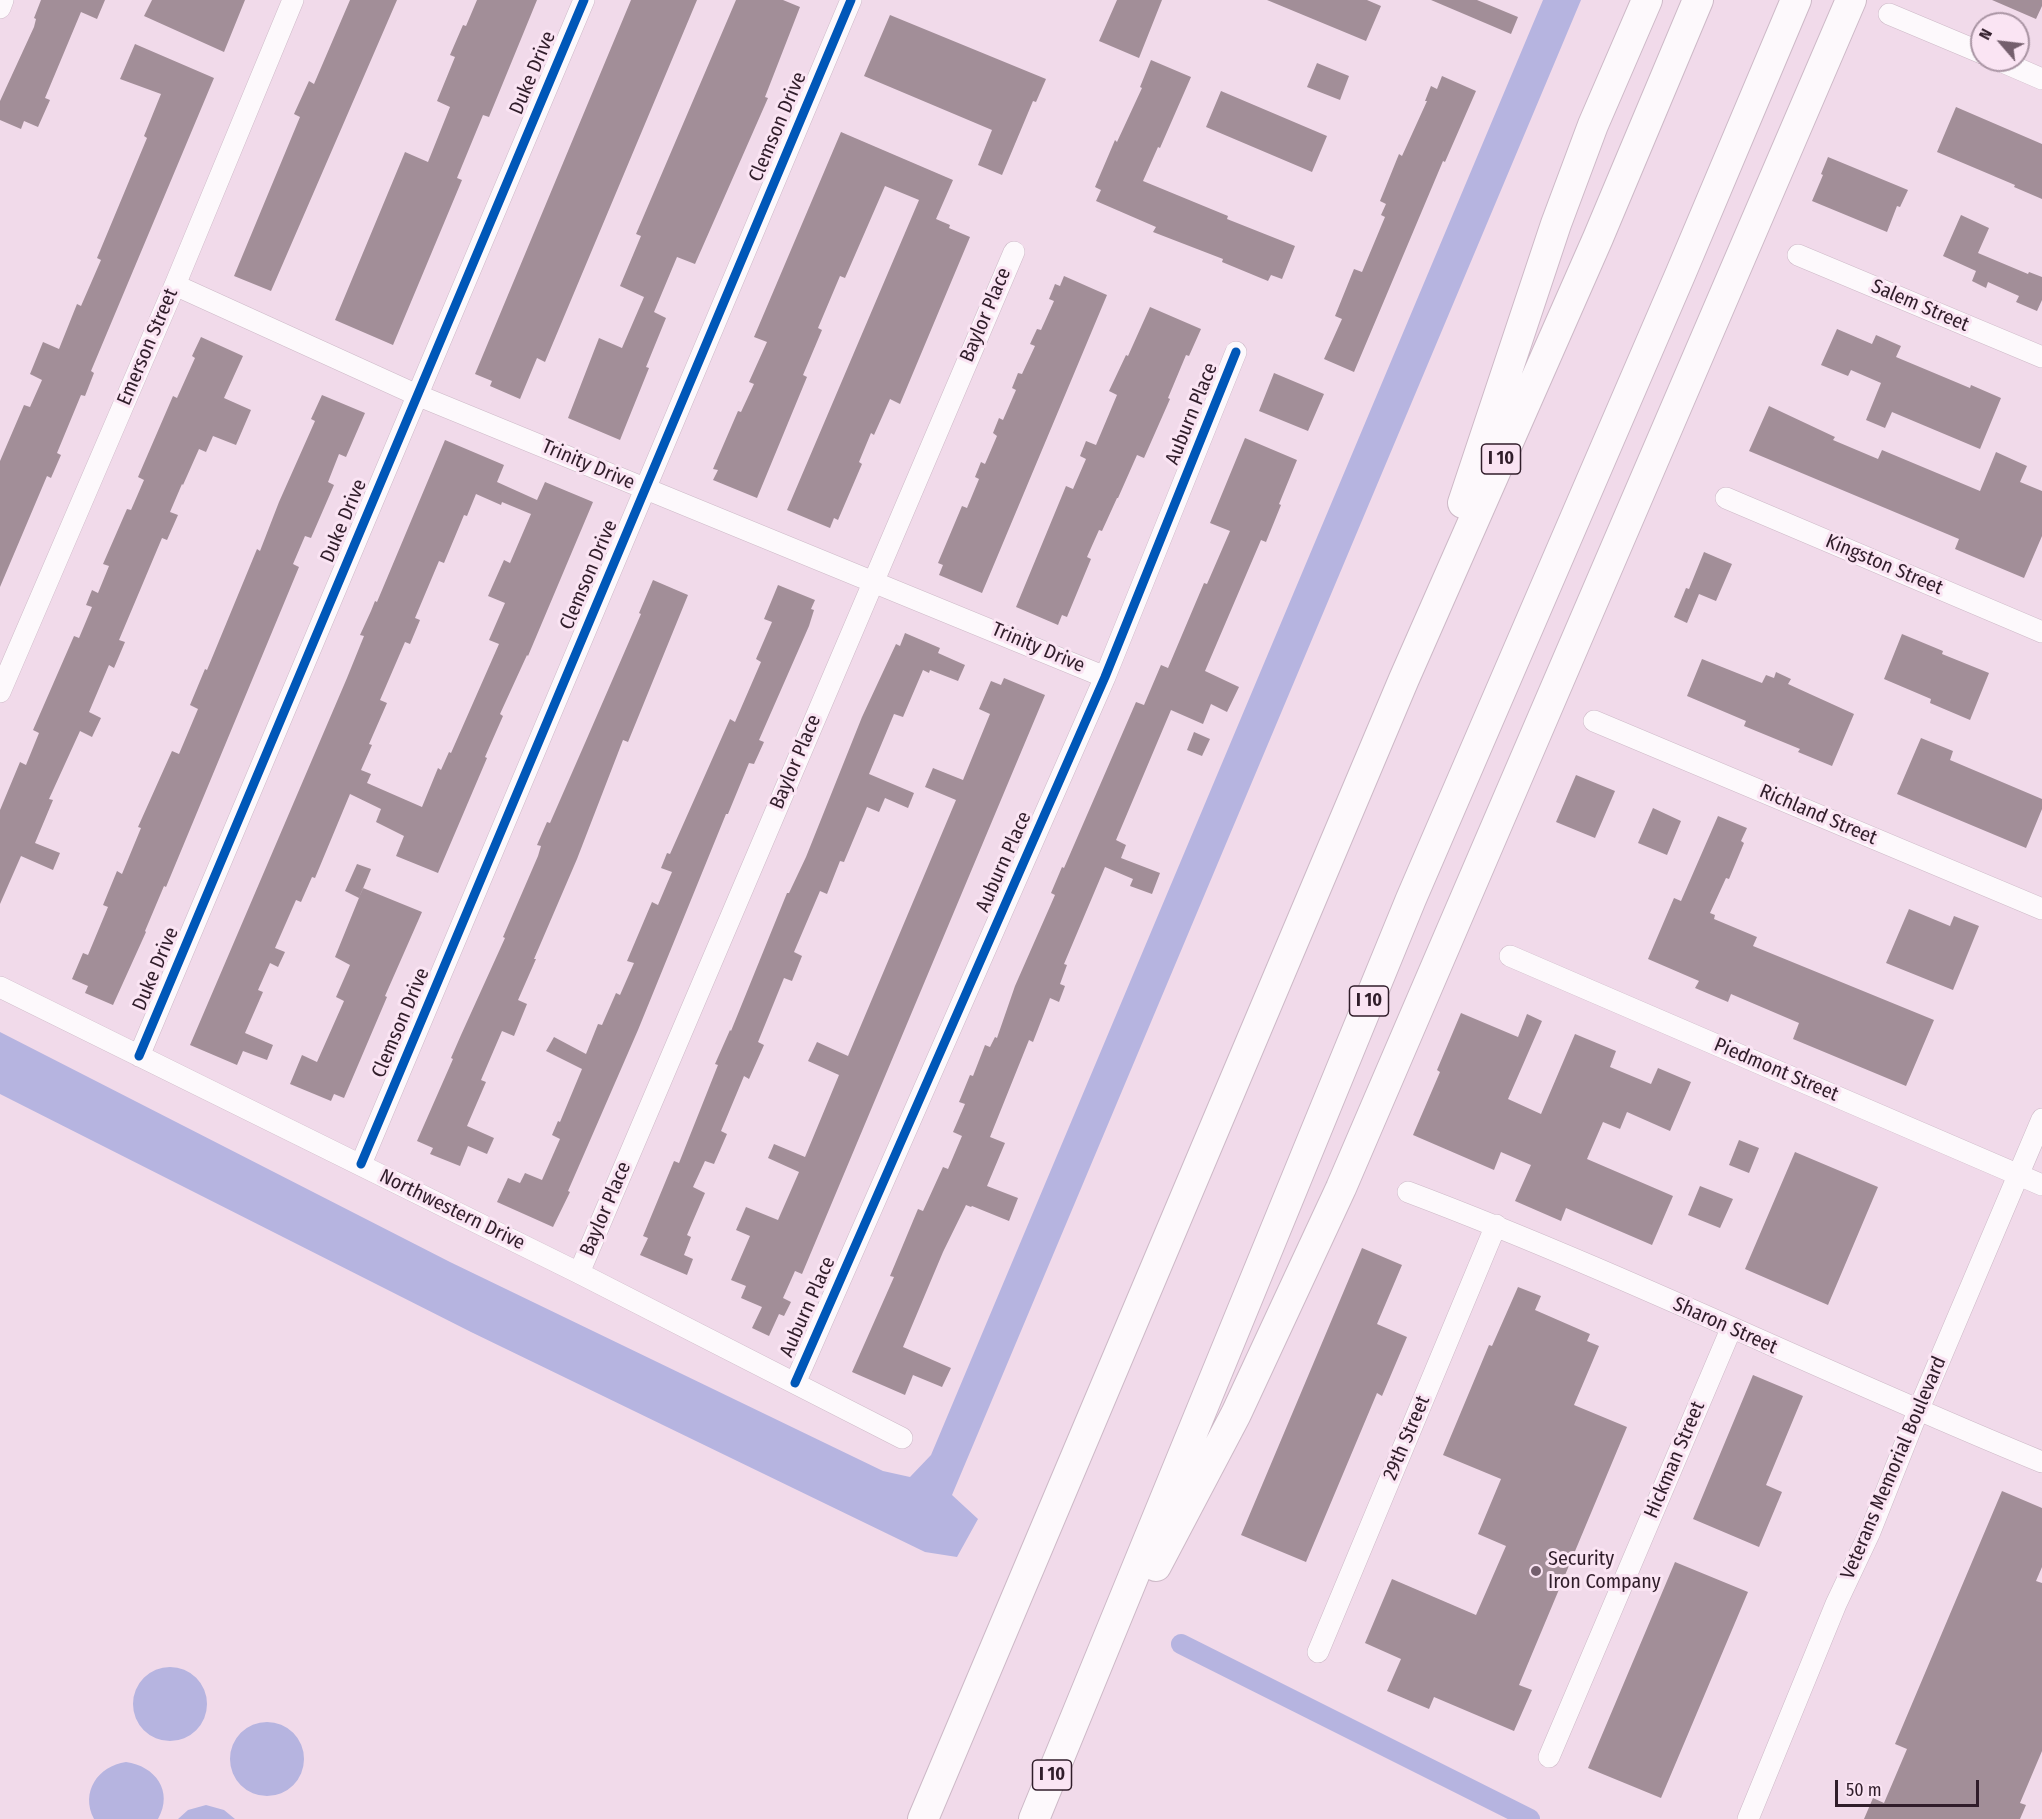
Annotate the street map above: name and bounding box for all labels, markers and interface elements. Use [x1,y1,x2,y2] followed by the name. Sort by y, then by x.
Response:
[1970,12,2030,72] north arrow
[1975,26,1996,43] text: N
[505,28,561,118] street label: Duke Drive
[744,68,812,186] street label: Clemson Drive
[955,264,1017,366] street label: Baylor Place
[1868,275,1972,337] street label: Salem Street
[113,285,183,409] street label: Emerson Street
[1161,360,1223,468] street label: Auburn Place
[538,435,638,495] street label: Trinity Drive
[1482,444,1520,474] road number: I 10
[316,476,372,566] street label: Duke Drive
[555,516,623,634] street label: Clemson Drive
[1822,530,1946,600] street label: Kingston Street
[988,618,1088,678] street label: Trinity Drive
[765,711,827,813] street label: Baylor Place
[1756,780,1880,850] street label: Richland Street
[971,808,1037,916] street label: Auburn Place
[128,924,184,1014] street label: Duke Drive
[367,964,435,1082] street label: Clemson Drive
[1350,986,1388,1016] road number: I 10
[1710,1033,1842,1107] street label: Piedmont Street
[575,1158,637,1260] street label: Baylor Place
[375,1164,529,1256] street label: Northwestern Drive
[775,1253,841,1361] street label: Auburn Place
[1669,1292,1781,1360] street label: Sharon Street
[1836,1353,1952,1583] street label: Veterans Memorial Boulevard
[1378,1392,1436,1484] street label: 29th Street
[1640,1398,1710,1522] street label: Hickman Street
[1548,1547,1661,1594] place label: Security Iron Company
[1529,1564,1543,1578] marker: Security Iron Company
[1032,1760,1072,1790] road number: I 10
[1838,1768,1982,1806] scale bar
[1846,1779,1882,1801] text: 50 m

